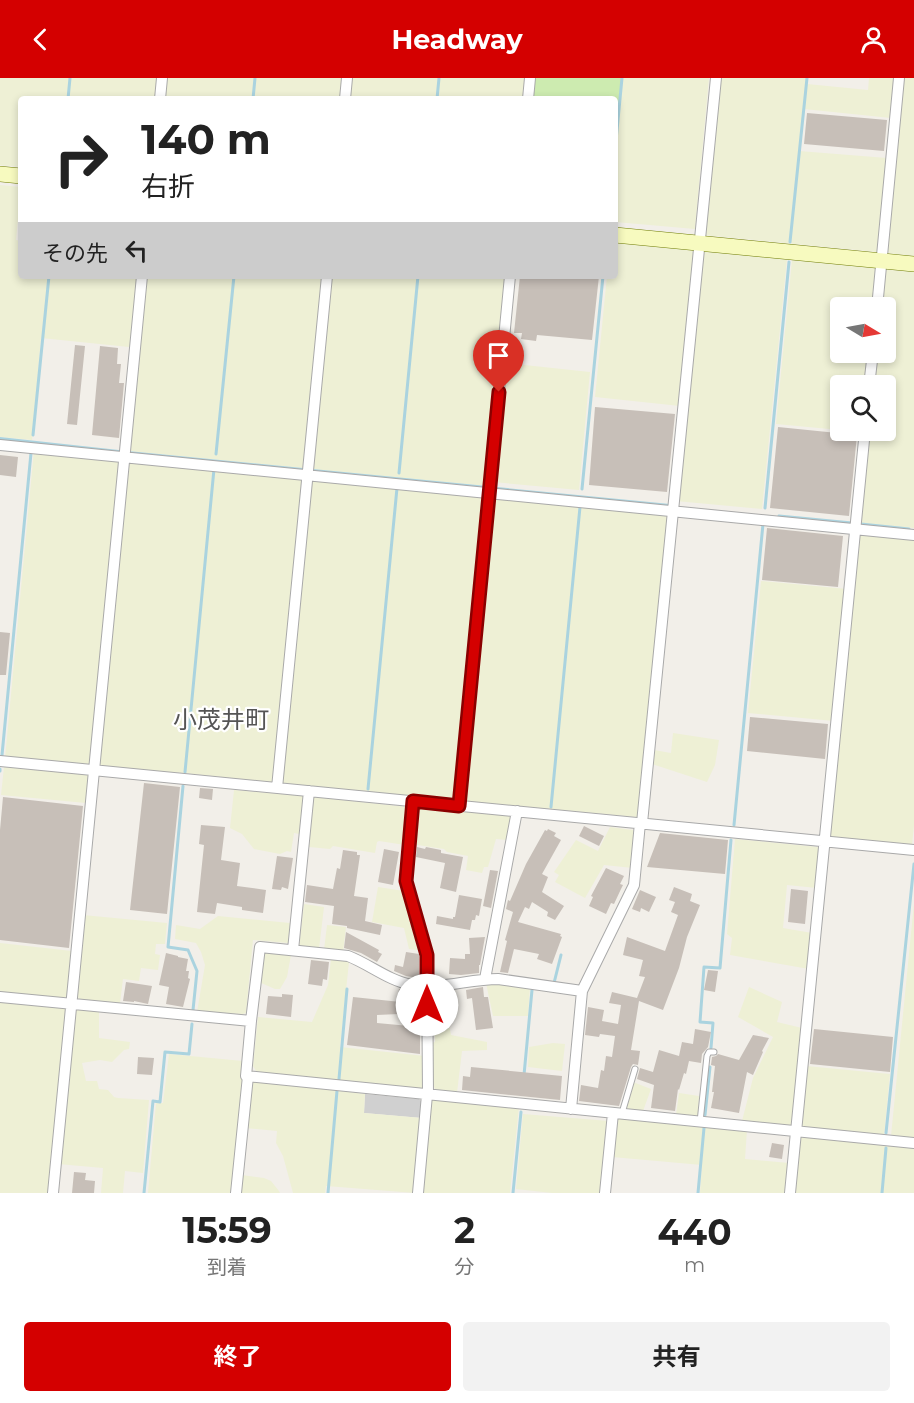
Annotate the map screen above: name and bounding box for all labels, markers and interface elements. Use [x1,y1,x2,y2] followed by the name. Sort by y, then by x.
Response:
[24,23,57,56] icon: back
[391,23,523,56] text: Headway
[857,23,890,56] icon: person
[141,113,271,165] text: 140 m
[42,120,120,198] icon: right
[141,170,195,203] text: 右折
[120,234,153,267] icon: left
[42,240,108,267] text: その先
[830,297,896,363] north arrow
[830,297,896,441] map controls
[473,330,524,392] pin
[482,339,515,372] icon: arrive
[830,375,896,441] button: search
[173,705,269,734] district label: 小茂井町
[395,973,459,1037] position arrow
[182,1208,272,1252] text: 15:59
[454,1208,475,1252] text: 2
[658,1210,732,1254] text: 440
[684,1253,705,1277] text: m
[207,1255,247,1279] text: 到着
[455,1255,475,1279] text: 分
[24,1322,451,1391] button: 終了
[463,1322,890,1391] button: 共有

